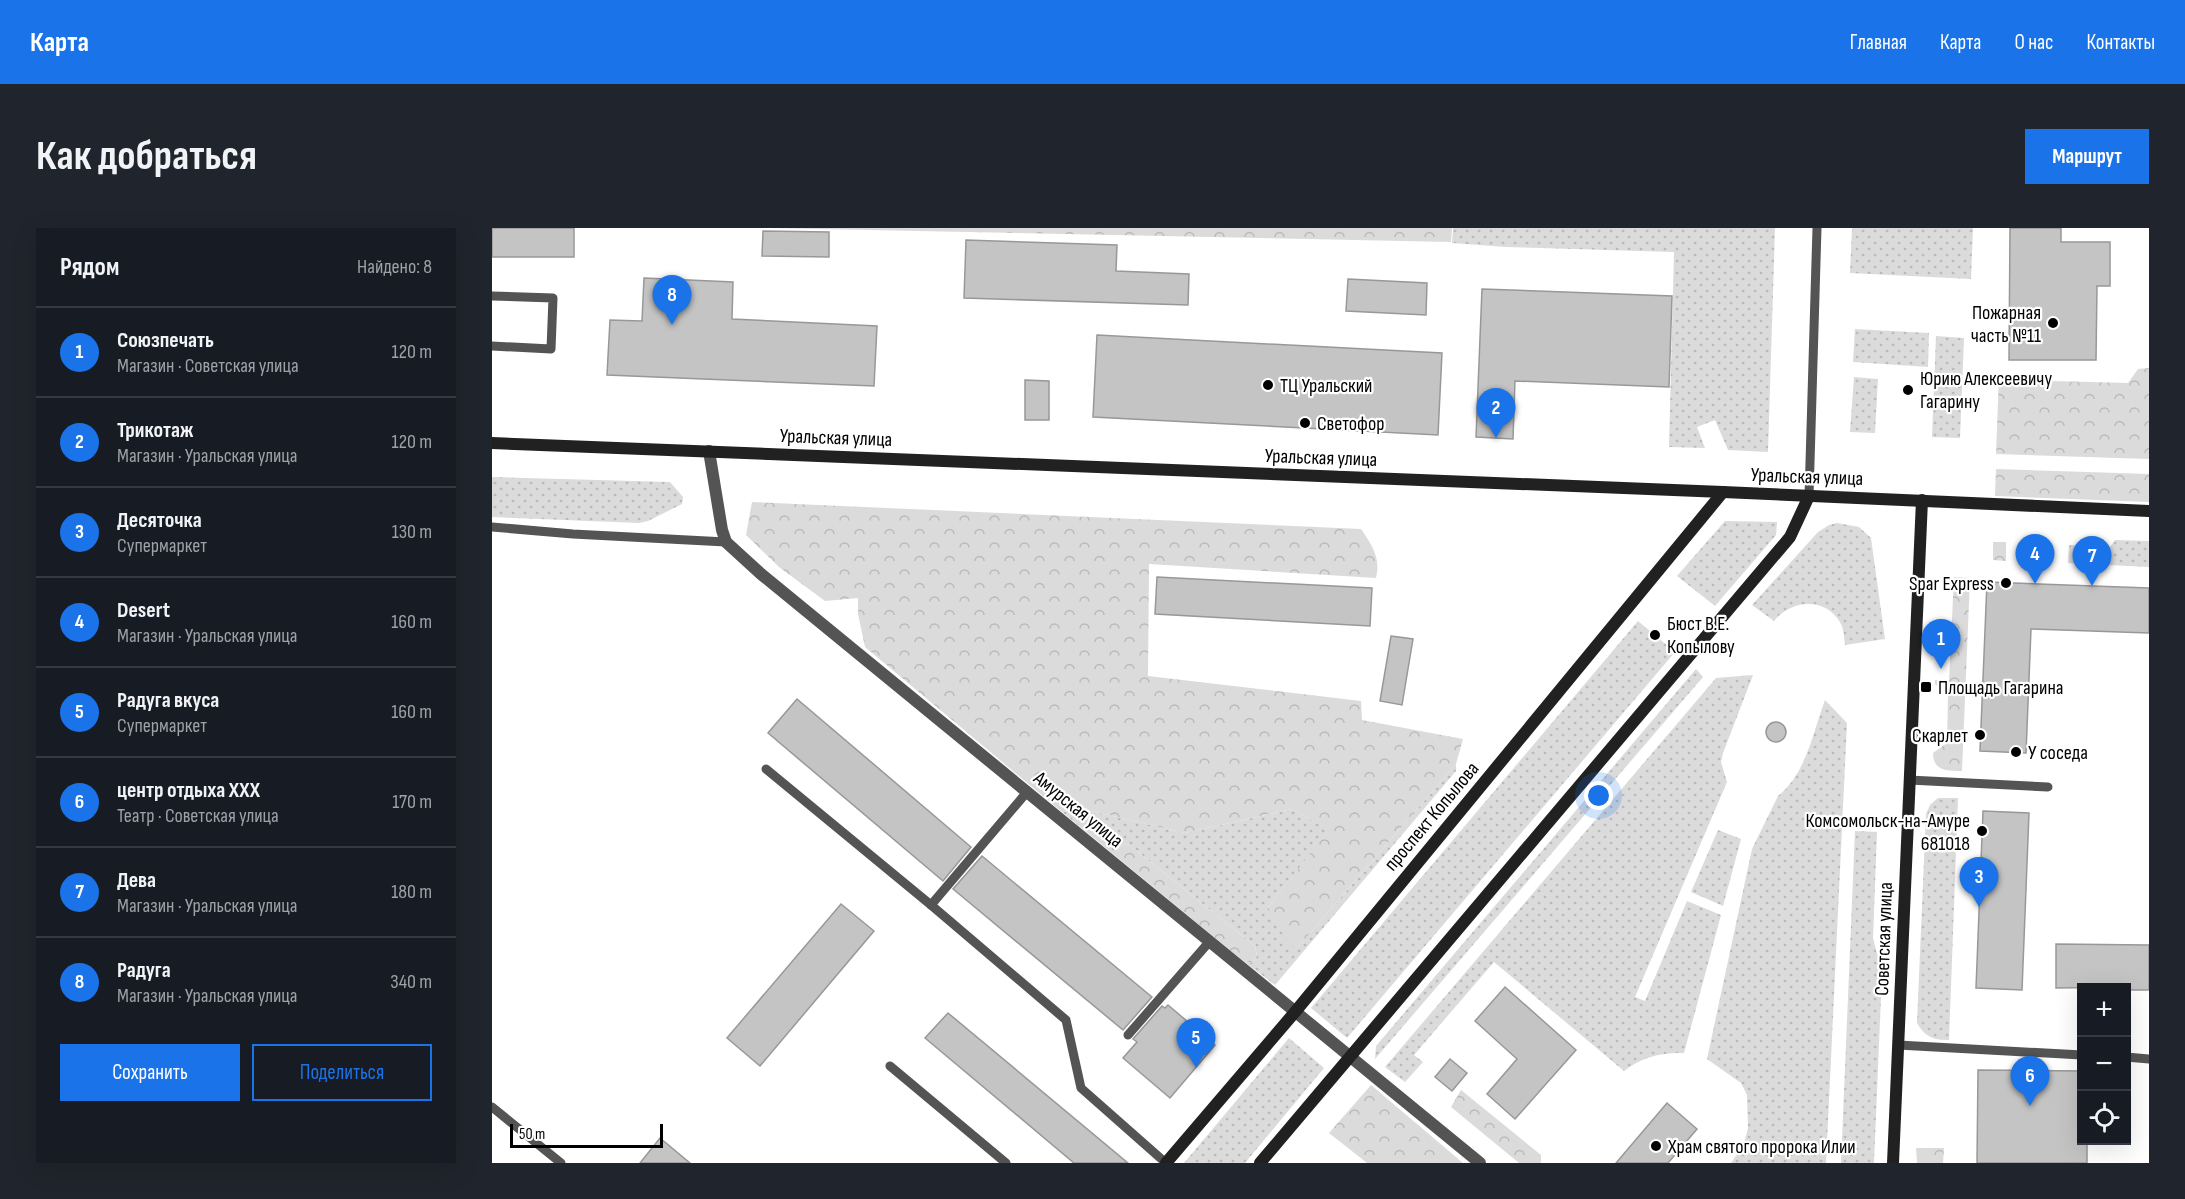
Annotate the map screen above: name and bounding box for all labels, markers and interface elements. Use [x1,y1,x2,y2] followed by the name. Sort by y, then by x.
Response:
[30,26,89,59] text: Карта
[1850,30,1907,55] text: Главная
[1940,30,1981,55] text: Карта
[2014,30,2053,55] text: О нас
[2086,30,2155,55] text: Контакты
[2025,129,2149,184] button: Маршрут
[36,131,257,182] text: Как добраться
[60,252,119,283] text: Рядом
[357,255,432,279] text: Найдено: 8
[652,276,692,325] pin: 8
[1971,301,2041,348] place label: Пожарная часть №11
[2046,316,2060,330] marker: Пожарная часть №11
[117,327,214,354] text: Союзпечать
[76,340,83,364] text: 1
[392,340,432,364] text: 120 m
[117,354,299,378] text: Магазин · Советская улица
[1920,367,2052,414] place label: Юрию Алексеевичу Гагарину
[1280,374,1372,398] place label: ТЦ Уральский
[1261,378,1275,392] marker: ТЦ Уральский
[1901,383,1915,397] marker: Юрию Алексеевичу Гагарину
[1476,388,1516,438] pin: 2
[1317,412,1385,436] place label: Светофор
[1298,416,1312,430] marker: Светофор
[117,417,193,444] text: Трикотаж
[779,424,893,452] street label: Уральская улица
[75,430,84,454] text: 2
[392,430,432,454] text: 120 m
[117,444,297,468] text: Магазин · Уральская улица
[1264,444,1378,472] street label: Уральская улица
[1750,463,1864,491] street label: Уральская улица
[117,507,202,534] text: Десяточка
[75,520,84,544] text: 3
[392,520,432,544] text: 130 m
[117,534,207,558] text: Супермаркет
[2016,534,2054,584] pin: 4
[2072,536,2112,586] pin: 7
[1909,572,1994,596] place label: Spar Express
[1999,576,2013,590] marker: Spar Express
[117,597,170,624] text: Desert
[75,610,84,634] text: 4
[391,610,432,634] text: 160 m
[1667,612,1735,659] place label: Бюст В.Е. Копылову
[1922,620,1960,669] pin: 1
[117,624,297,648] text: Магазин · Уральская улица
[1648,628,1662,642] marker: Бюст В.Е. Копылову
[1938,676,2064,700] place label: Площадь Гагарина
[1919,680,1933,694] marker: Площадь Гагарина
[117,687,219,714] text: Радуга вкуса
[75,700,84,724] text: 5
[391,700,432,724] text: 160 m
[117,714,207,738] text: Супермаркет
[1912,724,1968,748] place label: Скарлет
[1973,728,1987,742] marker: Скарлет
[2028,741,2088,765] place label: У соседа
[2009,745,2023,759] marker: У соседа
[1379,757,1484,876] street label: проспект Копылова
[1028,766,1128,853] street label: Амурская улица
[117,777,260,804] text: центр отдыха ХХХ
[1584,781,1613,810] your location
[75,790,84,814] text: 6
[392,790,432,814] text: 170 m
[117,804,279,828] text: Театр · Советская улица
[1805,809,1970,856] place label: Комсомольск-на-Амуре 681018
[1975,824,1989,838] marker: Комсомольск-на-Амуре 681018
[1960,858,1998,907] pin: 3
[117,867,156,894] text: Дева
[75,880,84,904] text: 7
[391,880,432,904] text: 180 m
[1870,882,1898,996] street label: Советская улица
[117,894,297,918] text: Магазин · Уральская улица
[117,957,171,984] text: Радуга
[75,970,84,994] text: 8
[390,970,432,994] text: 340 m
[2077,983,2131,1145] map controls
[2077,983,2131,1037] button: +
[117,984,297,1008] text: Магазин · Уральская улица
[1176,1018,1216,1068] pin: 5
[2077,1037,2131,1091] button: −
[60,1044,240,1101] button: Сохранить
[252,1044,432,1101] button: Поделиться
[2010,1056,2050,1106] pin: 6
[2077,1091,2131,1145] button: locate
[510,1121,663,1148] scale bar
[519,1125,545,1144] text: 50 m
[1667,1135,1856,1159] place label: Храм святого пророка Илии
[1649,1139,1663,1153] marker: Храм святого пророка Илии

